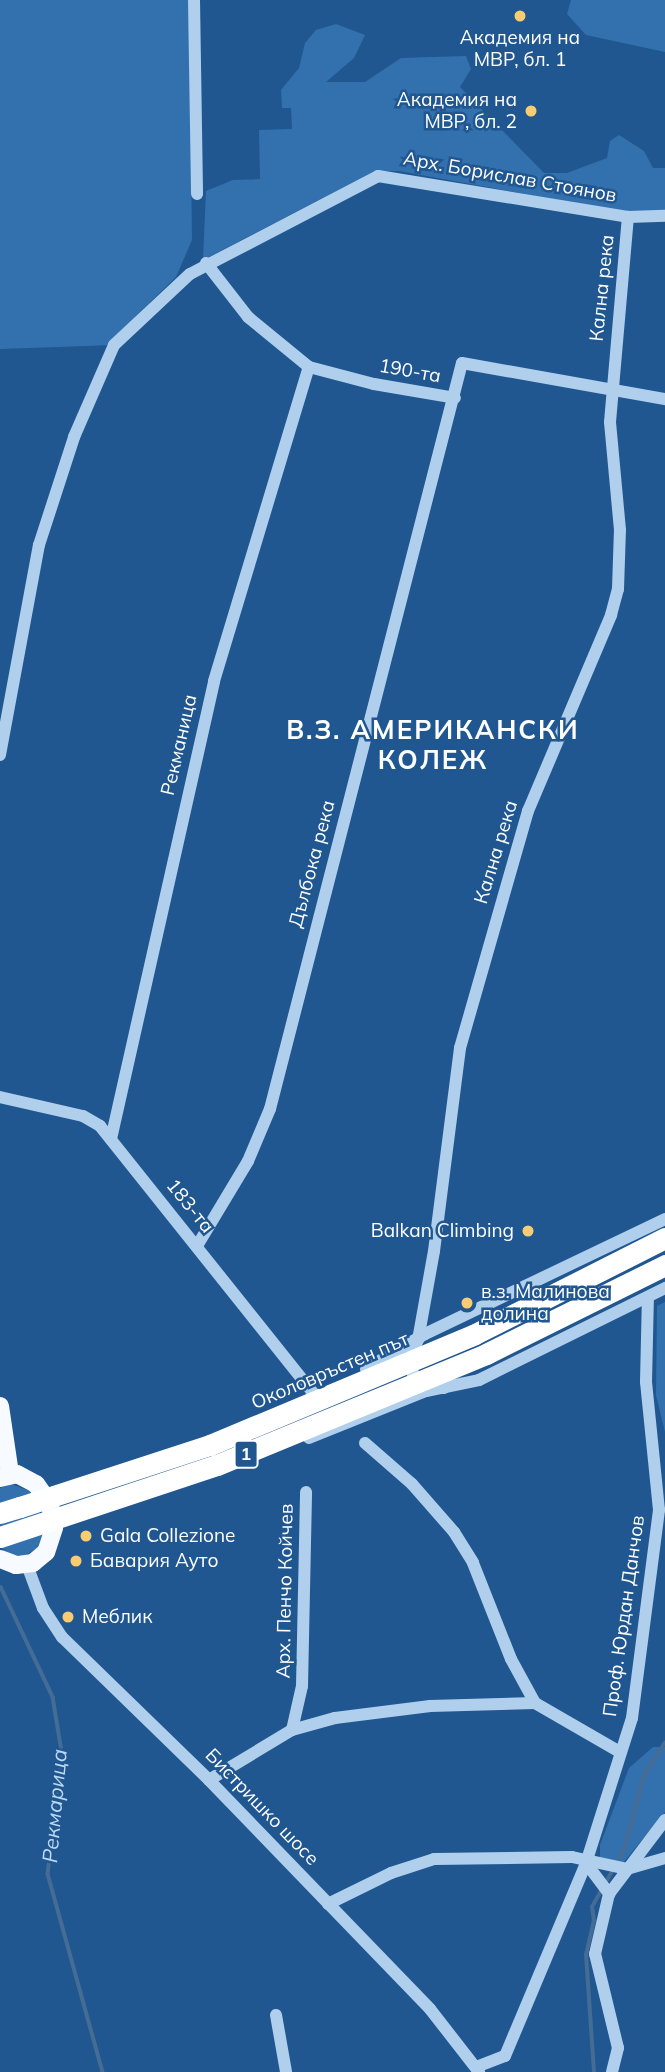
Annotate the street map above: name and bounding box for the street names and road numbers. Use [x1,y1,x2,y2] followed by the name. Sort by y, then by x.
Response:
[402,147,618,207] street label: Арх. Борислав Стоянов
[585,234,619,342] street label: Кална река
[377,354,443,388] street label: 190-та
[156,692,202,798] street label: Рекманица
[469,797,523,907] street label: Кална река
[284,798,340,930] street label: Дълбока река
[161,1175,219,1237] street label: 183-та
[248,1328,412,1414] street label: Околовръстен път
[232,1440,260,1469] road number: 1
[272,1503,298,1679] street label: Арх. Пенчо Койчев
[599,1514,649,1718] street label: Проф. Юрдан Данчов
[200,1744,324,1870] street label: Бистришко шосе

